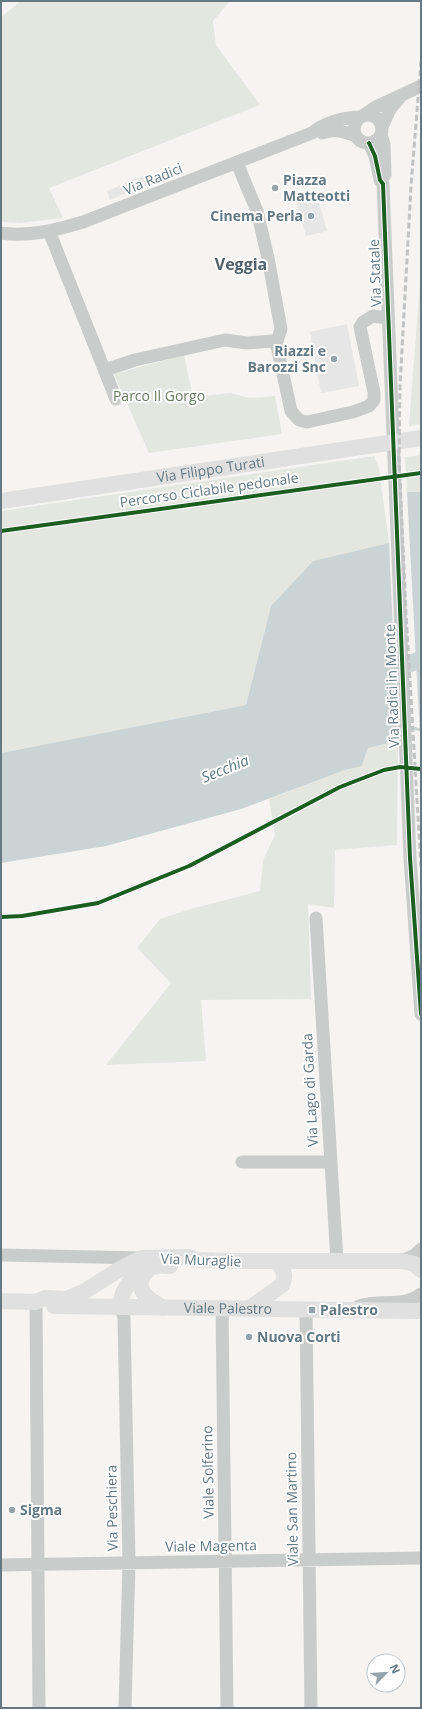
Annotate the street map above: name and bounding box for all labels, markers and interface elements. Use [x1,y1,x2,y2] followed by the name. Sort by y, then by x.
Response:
[120,158,185,199] street label: Via Radici
[283,170,350,205] place label: Piazza Matteotti
[270,183,280,193] marker: Piazza Matteotti
[210,206,303,225] place label: Cinema Perla
[306,211,316,221] marker: Cinema Perla
[364,239,385,307] street label: Via Statale
[215,253,267,275] district label: Veggia
[247,341,326,376] place label: Riazzi e Barozzi Snc
[329,354,339,364] marker: Riazzi e Barozzi Snc
[113,386,205,405] park label: Parco Il Gorgo
[155,452,266,487] street label: Via Filippo Turati
[118,468,300,511] street label: Percorso Ciclabile pedonale
[380,624,403,748] street label: Via Radici in Monte
[198,749,252,787] water label: Secchia
[297,1033,322,1147] street label: Via Lago di Garda
[160,1249,242,1270] street label: Via Muraglie
[184,1298,272,1318] street label: Viale Palestro
[320,1300,378,1319] place label: Palestro
[307,1305,317,1315] marker: Palestro
[257,1327,341,1346] place label: Nuova Corti
[244,1332,254,1342] marker: Nuova Corti
[197,1425,218,1519] street label: Viale Solferino
[281,1452,302,1566] street label: Viale San Martino
[101,1465,122,1551] street label: Via Peschiera
[20,1500,62,1519] place label: Sigma
[7,1505,17,1515] marker: Sigma
[165,1535,257,1556] street label: Viale Magenta
[366,1653,406,1693] north arrow
[387,1661,404,1676] text: N

